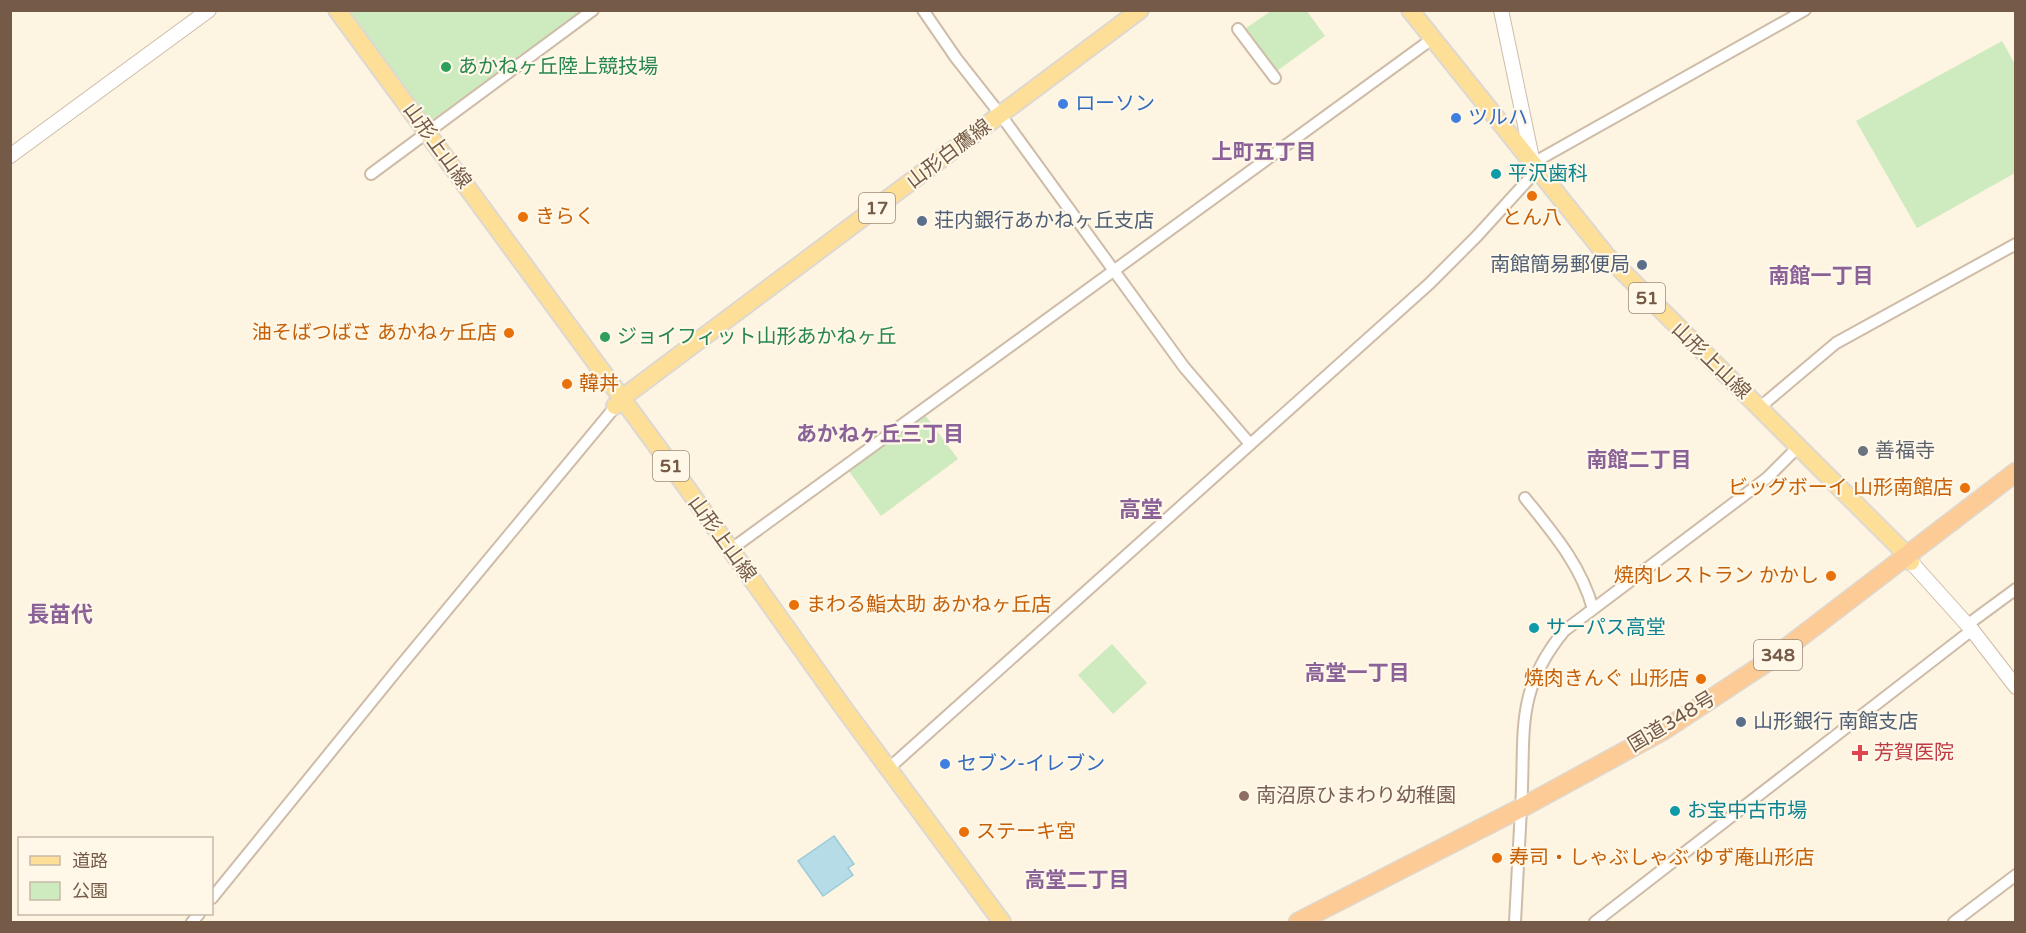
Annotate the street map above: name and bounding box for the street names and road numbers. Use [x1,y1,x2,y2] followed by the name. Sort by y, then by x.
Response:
[398,98,476,194] street label: 山形上山線
[902,114,996,194] street label: 山形白鷹線
[859,193,895,223] road number: 17
[1629,283,1665,313] road number: 51
[1667,318,1755,404] street label: 山形上山線
[653,451,689,481] road number: 51
[683,491,761,587] street label: 山形上山線
[1754,640,1802,670] road number: 348
[1624,687,1720,757] street label: 国道348号

